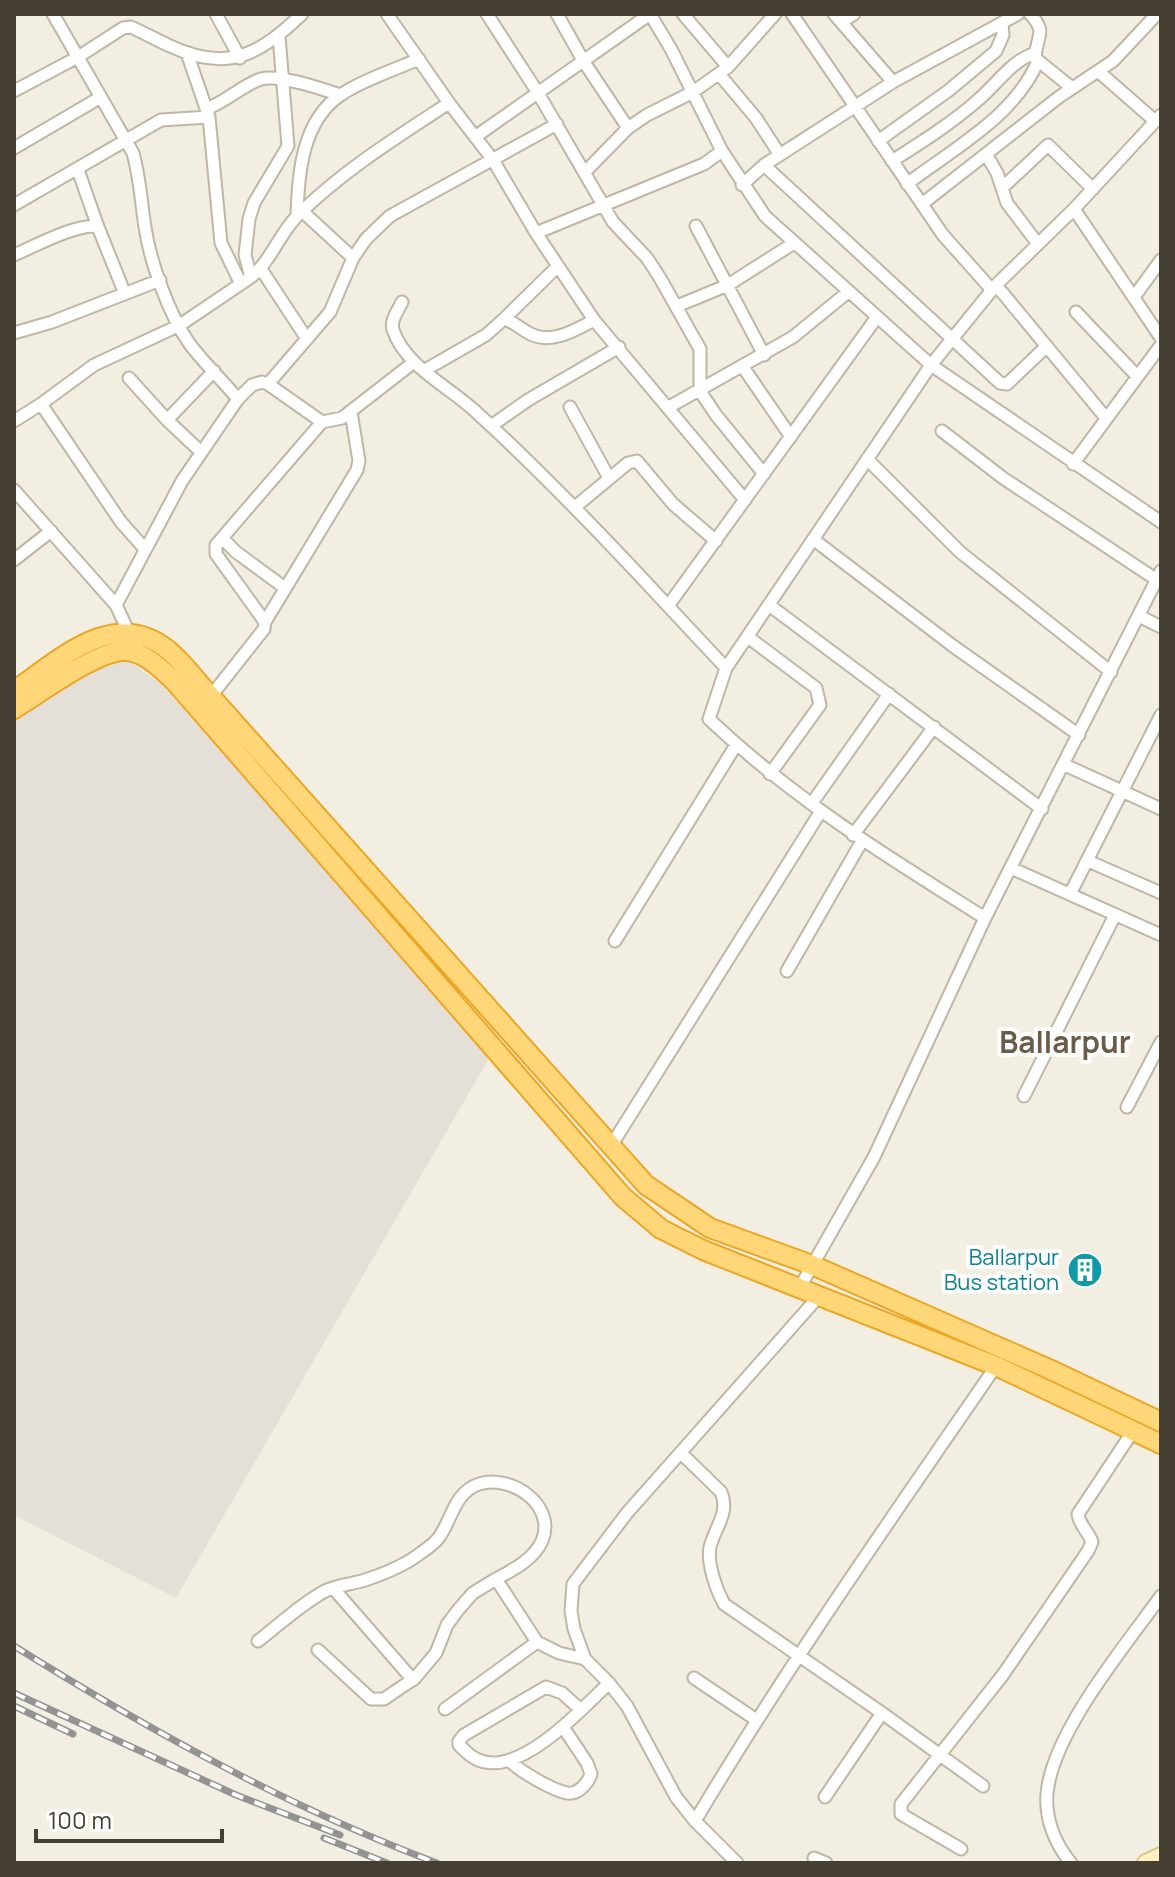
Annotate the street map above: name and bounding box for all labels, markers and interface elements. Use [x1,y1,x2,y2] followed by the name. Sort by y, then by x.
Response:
[999,1021,1131,1062] district label: Ballarpur
[944,1242,1059,1297] place label: Ballarpur Bus station
[1066,1251,1104,1289] building icon: Ballarpur Bus station
[36,1793,222,1843] scale bar
[48,1803,112,1836] text: 100 m

